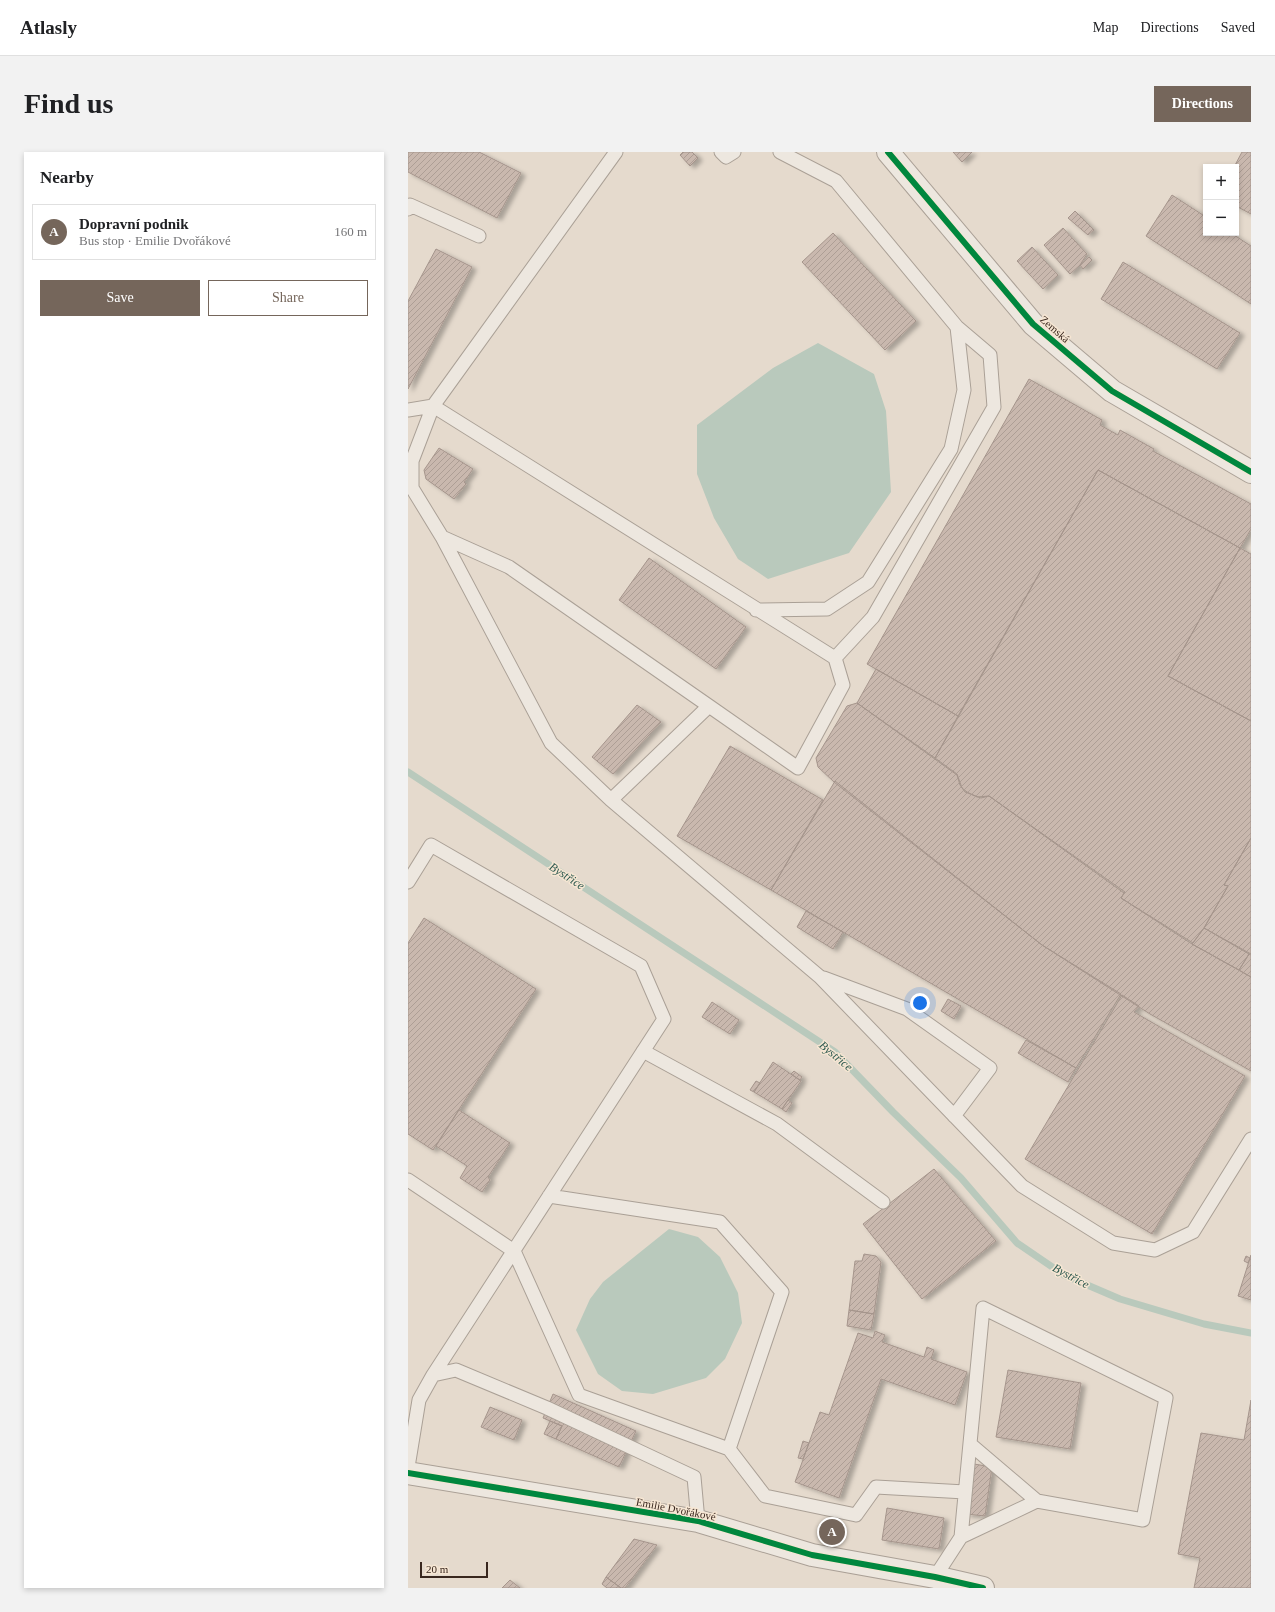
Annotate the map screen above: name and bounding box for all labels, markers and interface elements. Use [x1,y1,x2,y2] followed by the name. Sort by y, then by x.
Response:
[20,17,77,38] text: Atlasly
[1093,20,1118,35] text: Map
[1140,20,1199,35] text: Directions
[1221,20,1255,35] text: Saved
[1154,86,1251,122] button: Directions
[24,88,114,119] text: Find us
[1203,164,1239,236] map controls
[1203,164,1239,200] button: +
[40,168,94,187] text: Nearby
[1203,200,1239,236] button: −
[79,216,189,232] text: Dopravní podnik
[49,224,59,239] text: A
[334,224,367,239] text: 160 m
[79,233,231,248] text: Bus stop · Emilie Dvořákové
[40,280,200,316] button: Save
[208,280,368,316] button: Share
[1038,313,1072,345] street label: Zemská
[547,859,588,893] water label: Bystřice
[910,993,930,1013] your location
[816,1038,856,1074] water label: Bystřice
[1050,1261,1092,1292] water label: Bystřice
[635,1495,717,1523] street label: Emilie Dvořákové
[819,1517,845,1547] pin: A
[420,1560,488,1579] scale bar
[426,1563,448,1575] text: 20 m

